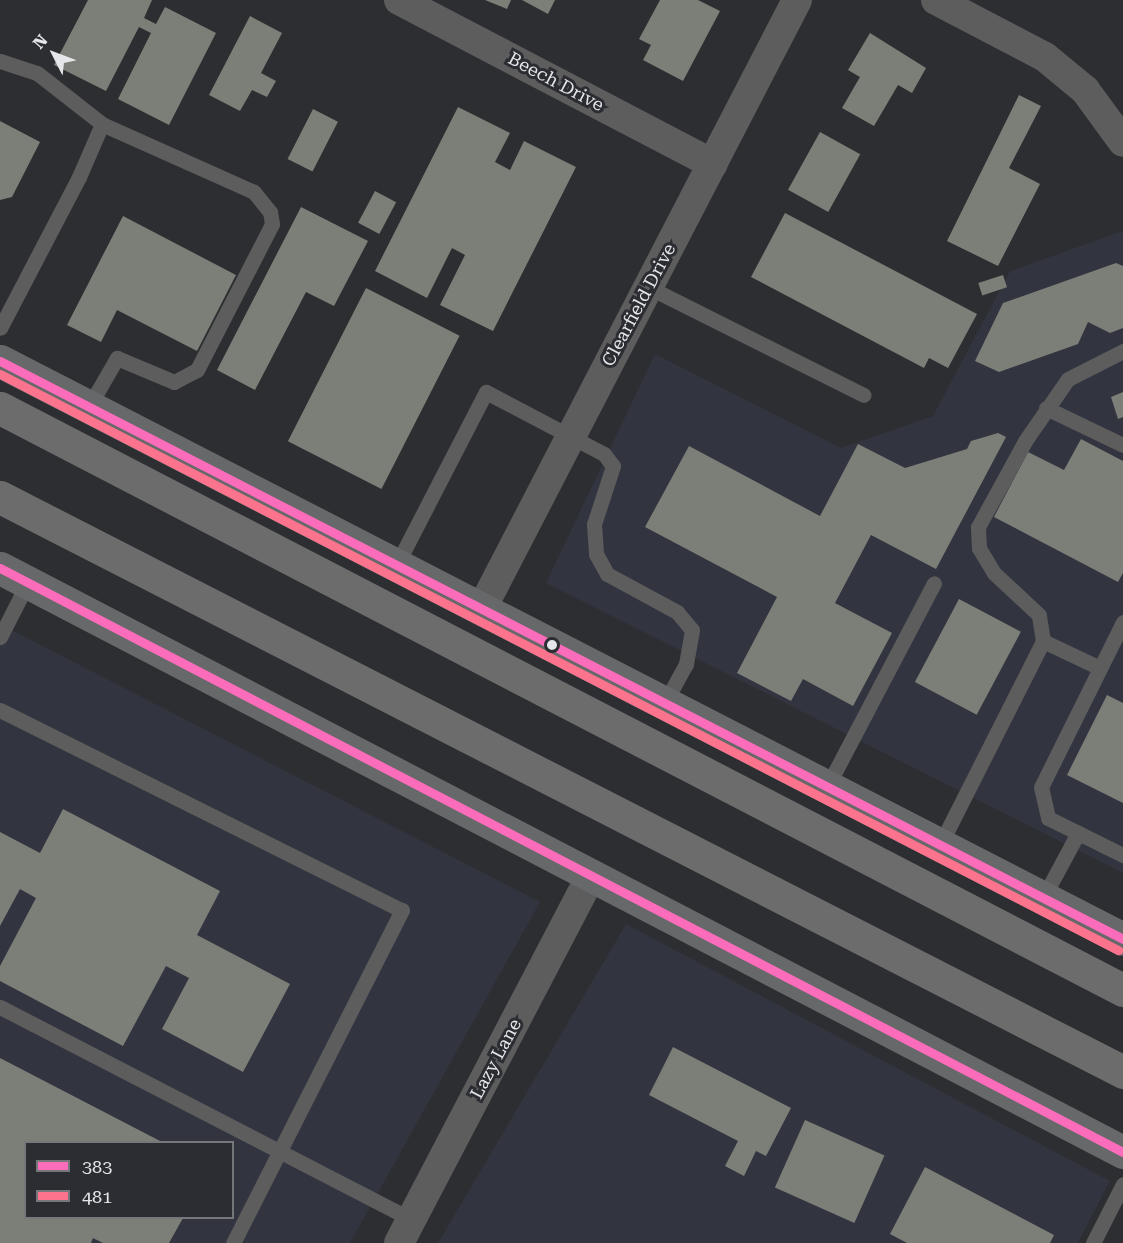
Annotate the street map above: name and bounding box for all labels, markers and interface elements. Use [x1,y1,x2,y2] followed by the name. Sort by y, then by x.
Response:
[24,24,84,84] north arrow
[29,31,51,53] text: N
[504,48,608,116] street label: Beech Drive
[598,240,680,370] street label: Clearfield Drive
[546,639,558,651] unlabelled marker
[466,1015,526,1103] street label: Lazy Lane
[24,1141,234,1219] legend
[82,1156,112,1177] text: 383
[82,1186,112,1207] text: 481

